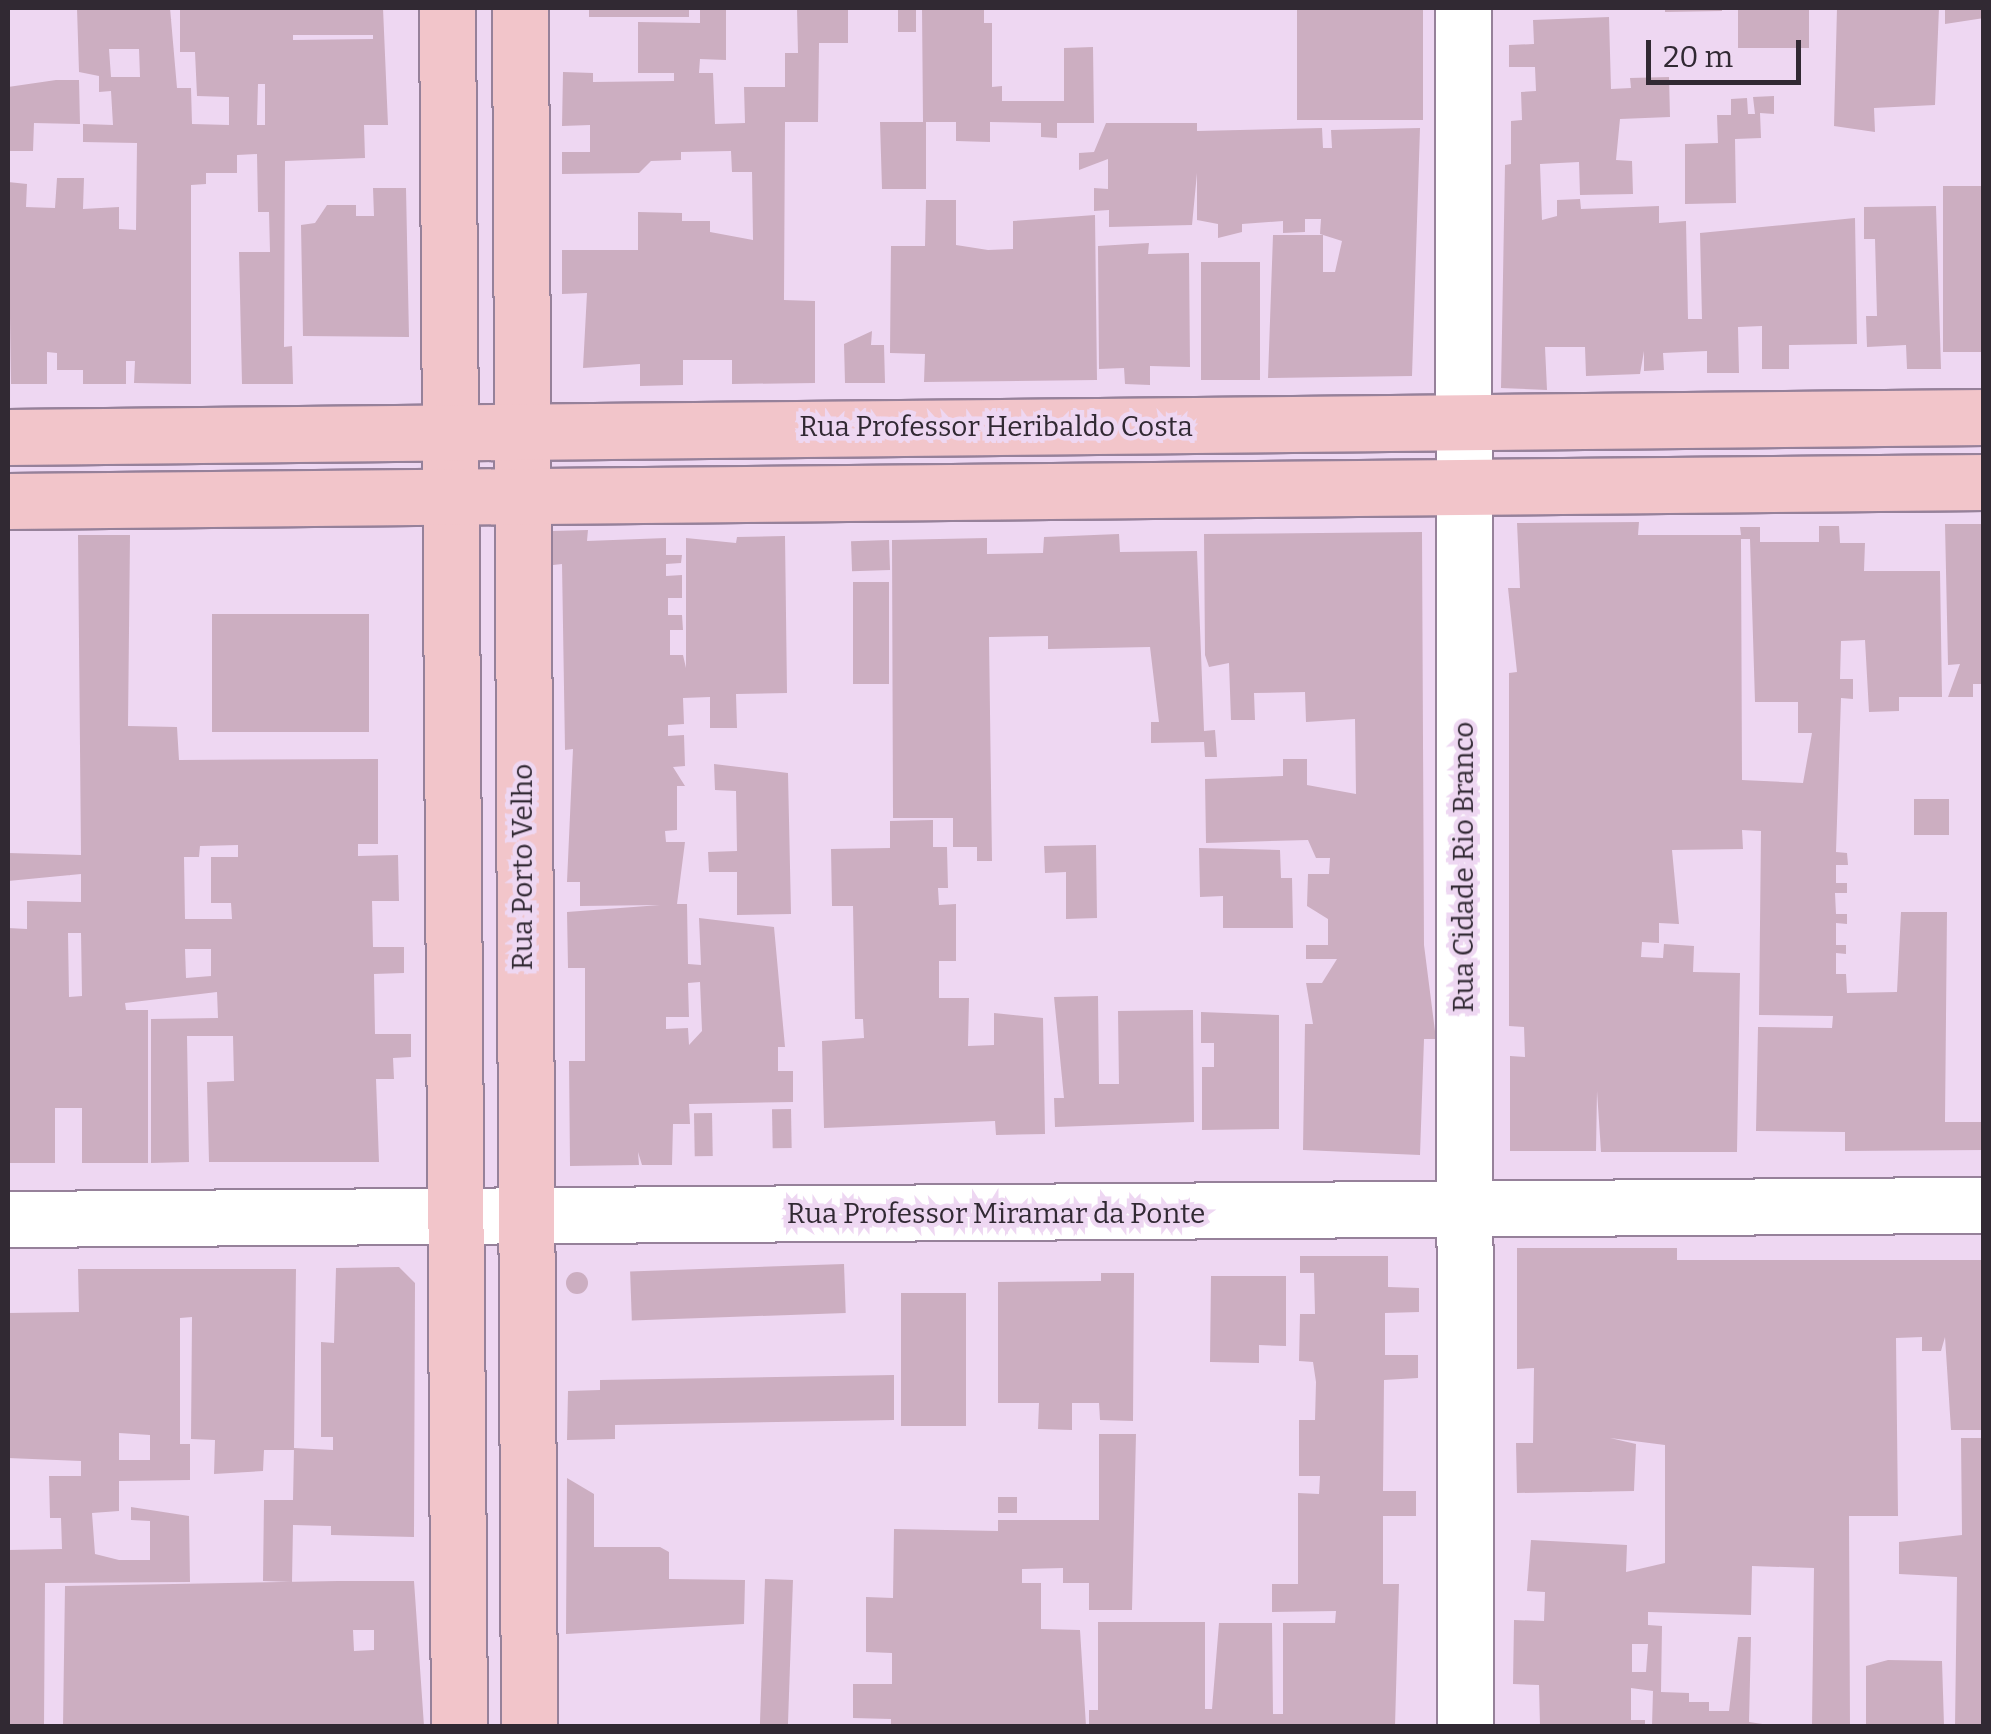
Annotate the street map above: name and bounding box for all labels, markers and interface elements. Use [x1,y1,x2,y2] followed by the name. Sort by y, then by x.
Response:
[1651,20,1806,82] scale bar
[1663,39,1733,75] text: 20 m
[799,410,1193,444] street label: Rua Professor Heribaldo Costa
[1447,722,1481,1012] street label: Rua Cidade Rio Branco
[506,764,540,970] street label: Rua Porto Velho
[787,1197,1205,1231] street label: Rua Professor Miramar da Ponte

